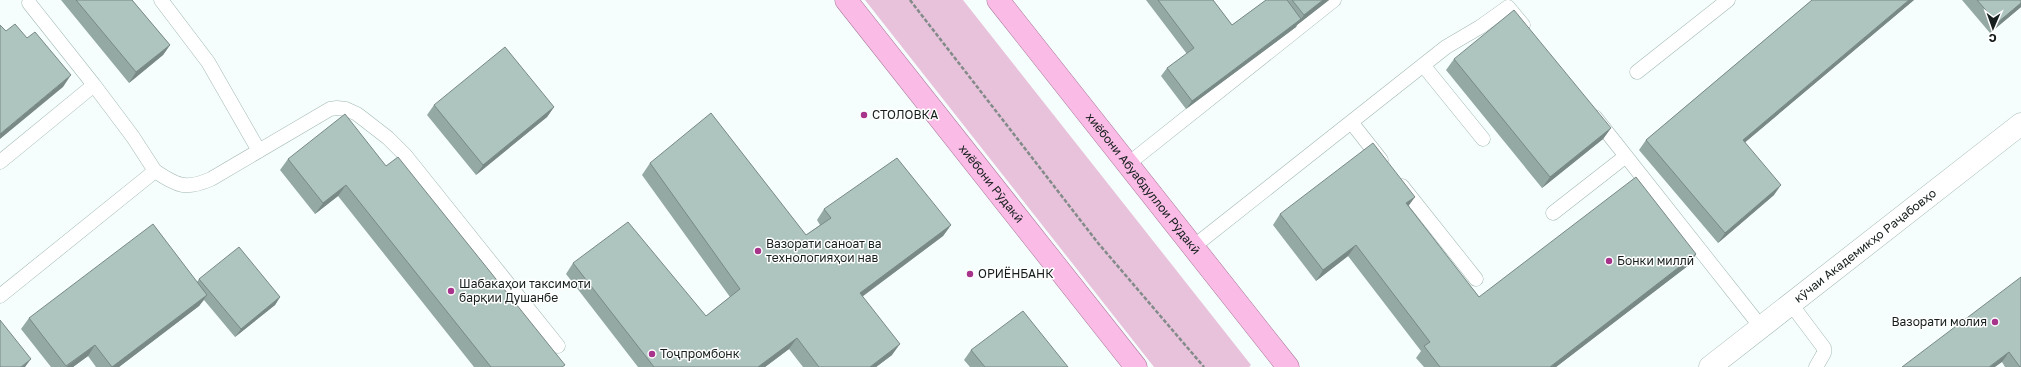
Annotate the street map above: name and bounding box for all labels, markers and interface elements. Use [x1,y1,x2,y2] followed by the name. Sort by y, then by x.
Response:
[1973,8,2013,48] north arrow
[1988,32,1997,45] text: С
[872,107,938,122] place label: СТОЛОВКА
[859,110,869,120] marker: СТОЛОВКА
[1083,110,1204,257] street label: хиёбони Абуабдуллои Рӯдакӣ
[956,141,1027,226] street label: хиёбони Рӯдакӣ
[1791,185,1939,306] street label: кӯчаи Академикҳо Раҷабовҳо
[766,236,882,265] place label: Вазорати саноат ва технологияҳои нав
[753,246,763,256] marker: Вазорати саноат ва технологияҳои нав
[1617,253,1694,268] place label: Бонки миллӣ
[1604,256,1614,266] marker: Бонки миллӣ
[978,266,1054,281] place label: ОРИЁНБАНК
[965,269,975,279] marker: ОРИЁНБАНК
[459,276,591,305] place label: Шабакаҳои таксимоти барқии Душанбе
[446,286,456,296] marker: Шабакаҳои таксимоти барқии Душанбе
[1892,314,1987,329] place label: Вазорати молия
[1990,317,2000,327] marker: Вазорати молия
[660,346,740,361] place label: Тоҷпромбонк
[647,349,657,359] marker: Тоҷпромбонк

